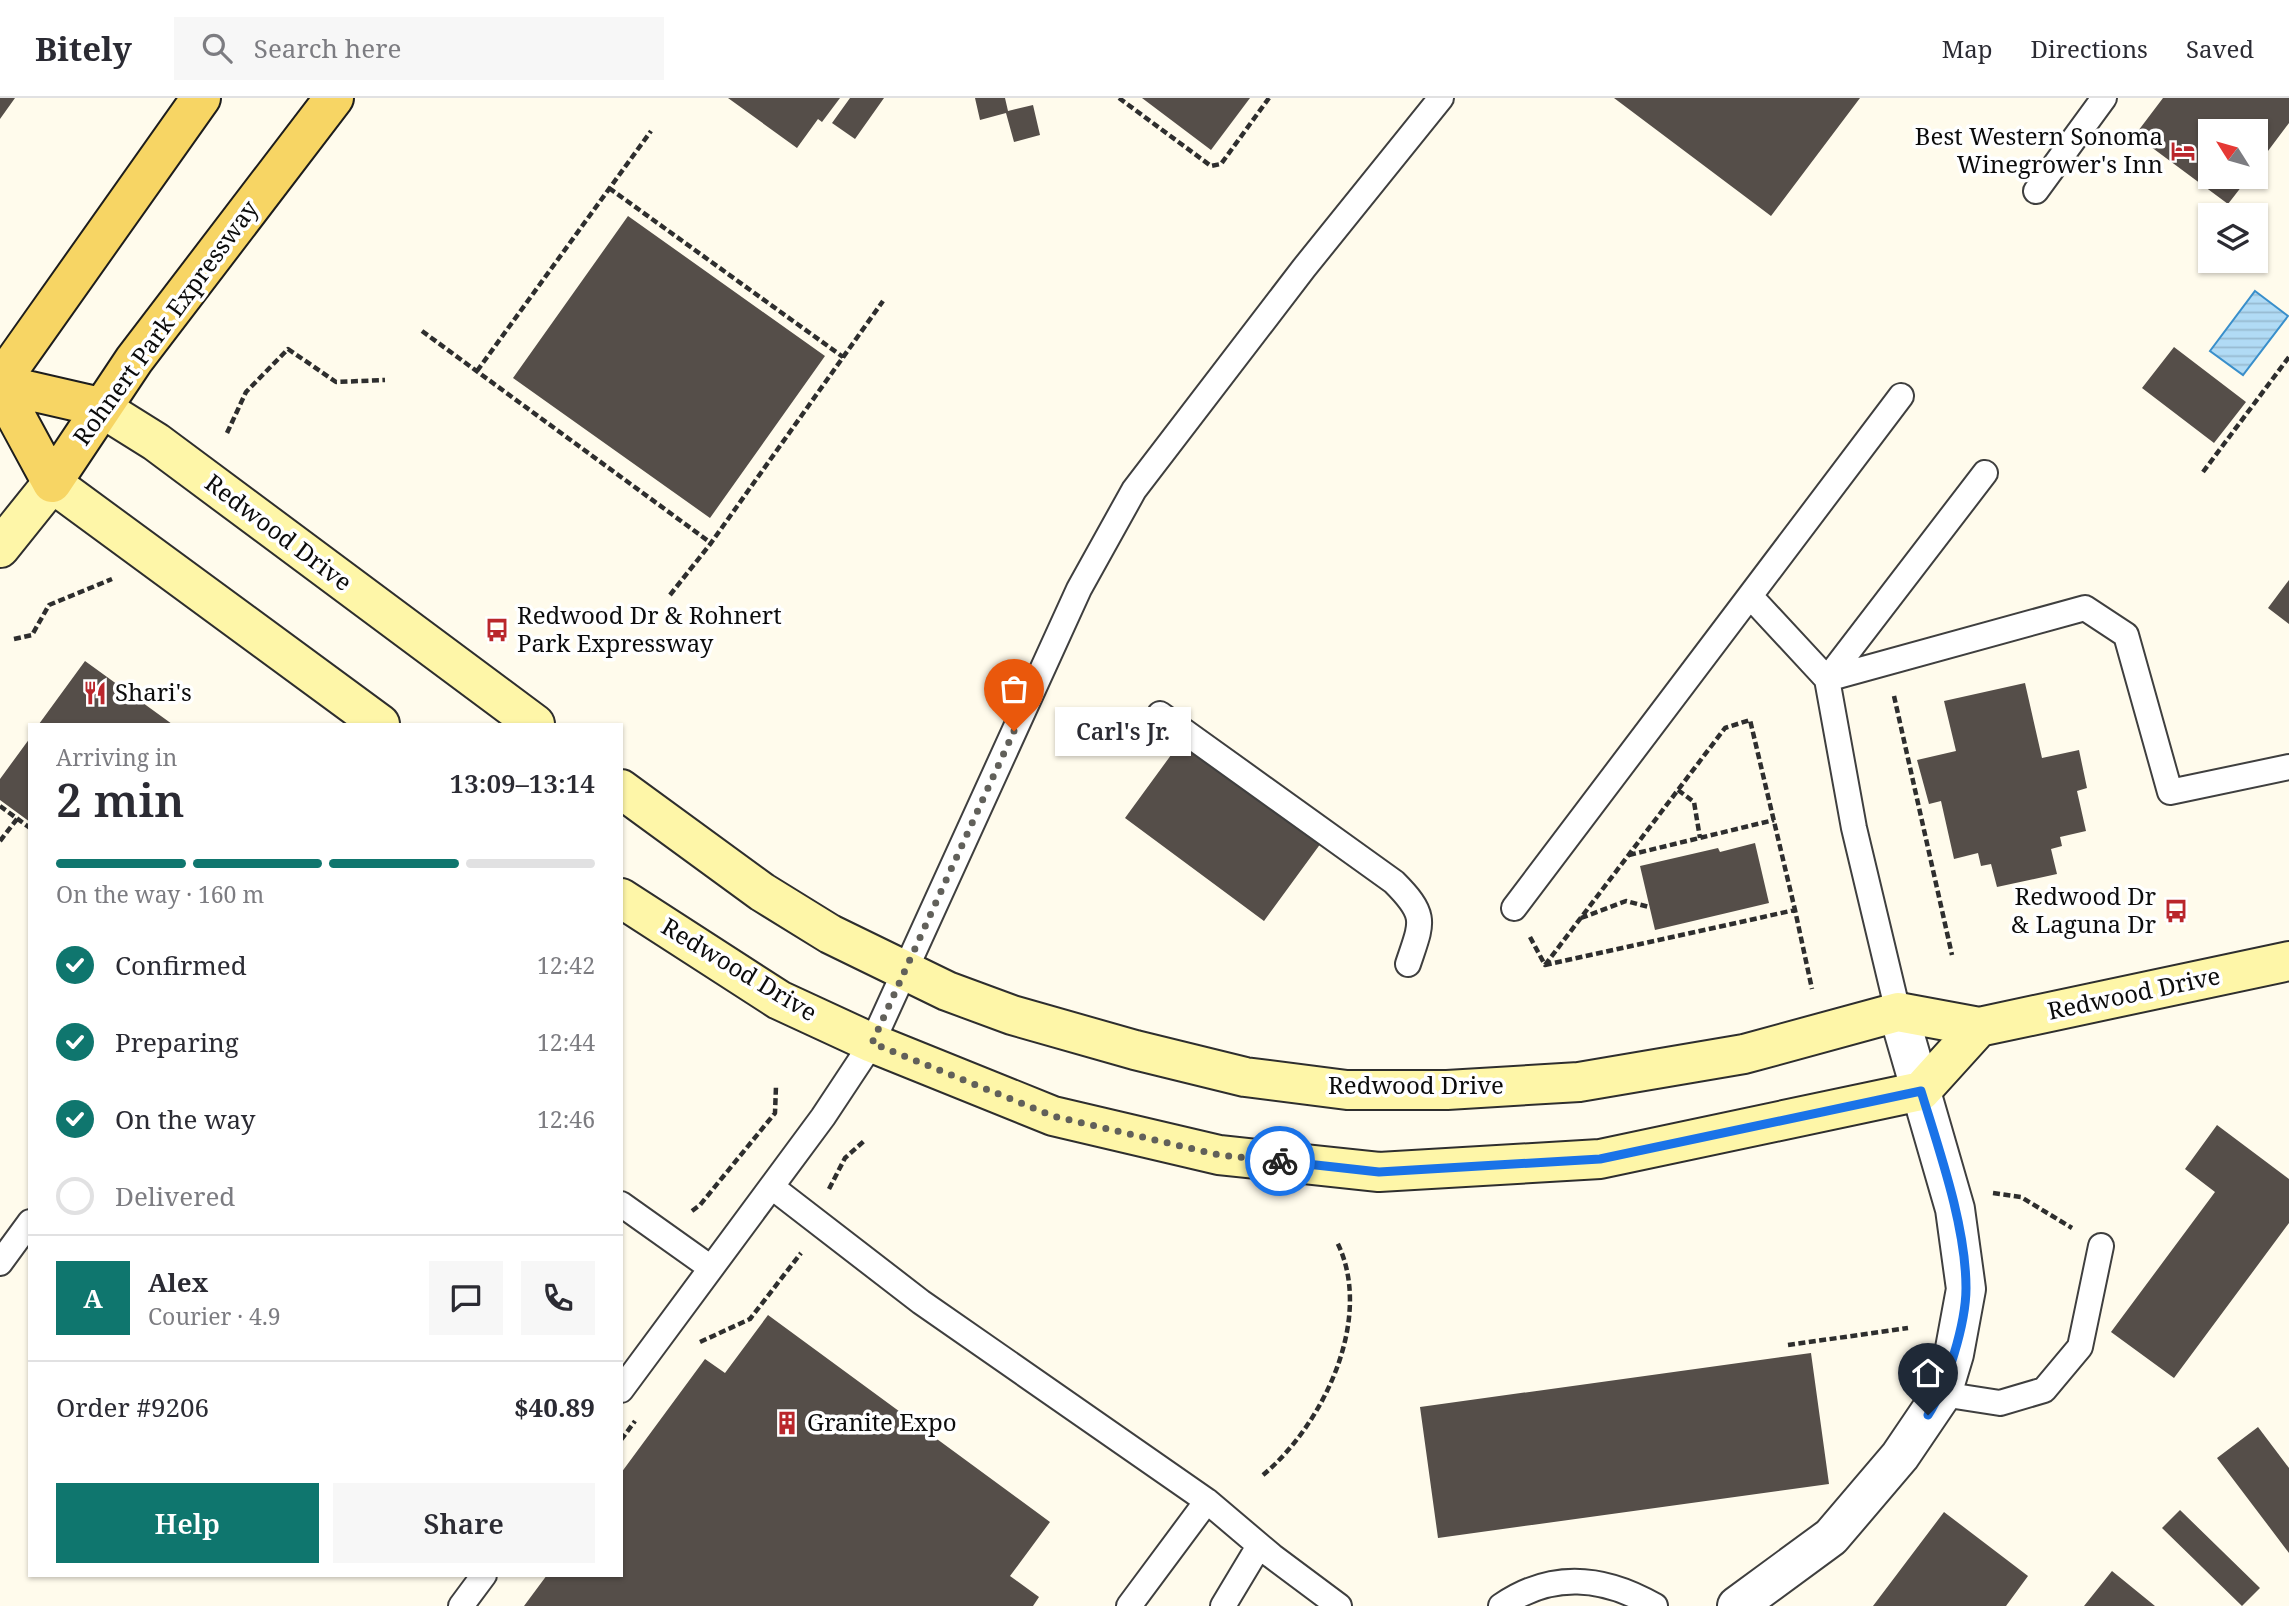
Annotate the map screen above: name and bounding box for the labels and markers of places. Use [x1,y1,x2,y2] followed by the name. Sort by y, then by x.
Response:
[1915,119,2163,180] place label: Best Western Sonoma Winegrower's Inn
[2169,137,2197,165] hotel icon: Best Western Sonoma Winegrower's Inn
[517,598,782,659] place label: Redwood Dr & Rohnert Park Expressway
[483,616,511,644] bus stop icon: Redwood Dr & Rohnert Park Expressway
[984,659,1044,731] pin
[115,675,192,708] place label: Shari's
[81,679,109,707] restaurant icon: Shari's
[1056,706,1192,756] callout: Carl's Jr.
[2011,879,2156,940] place label: Redwood Dr & Laguna Dr
[2162,897,2190,925] bus stop icon: Redwood Dr & Laguna Dr
[1898,1343,1958,1415] pin
[807,1405,957,1438] place label: Granite Expo
[773,1409,801,1437] building icon: Granite Expo

